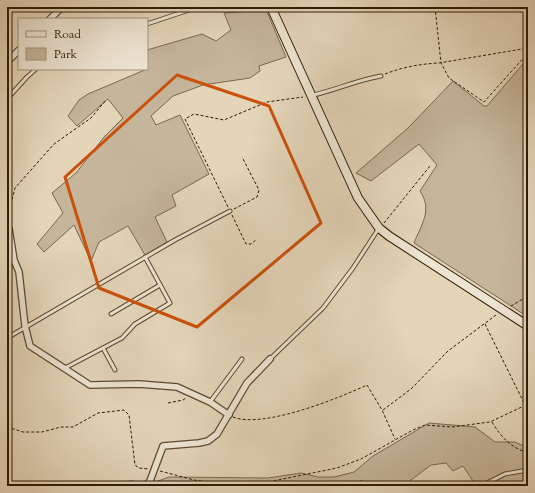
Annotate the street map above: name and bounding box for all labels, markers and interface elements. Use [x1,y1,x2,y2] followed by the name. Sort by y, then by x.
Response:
[18,18,148,70] legend
[54,26,81,44] text: Road
[54,46,77,64] text: Park

